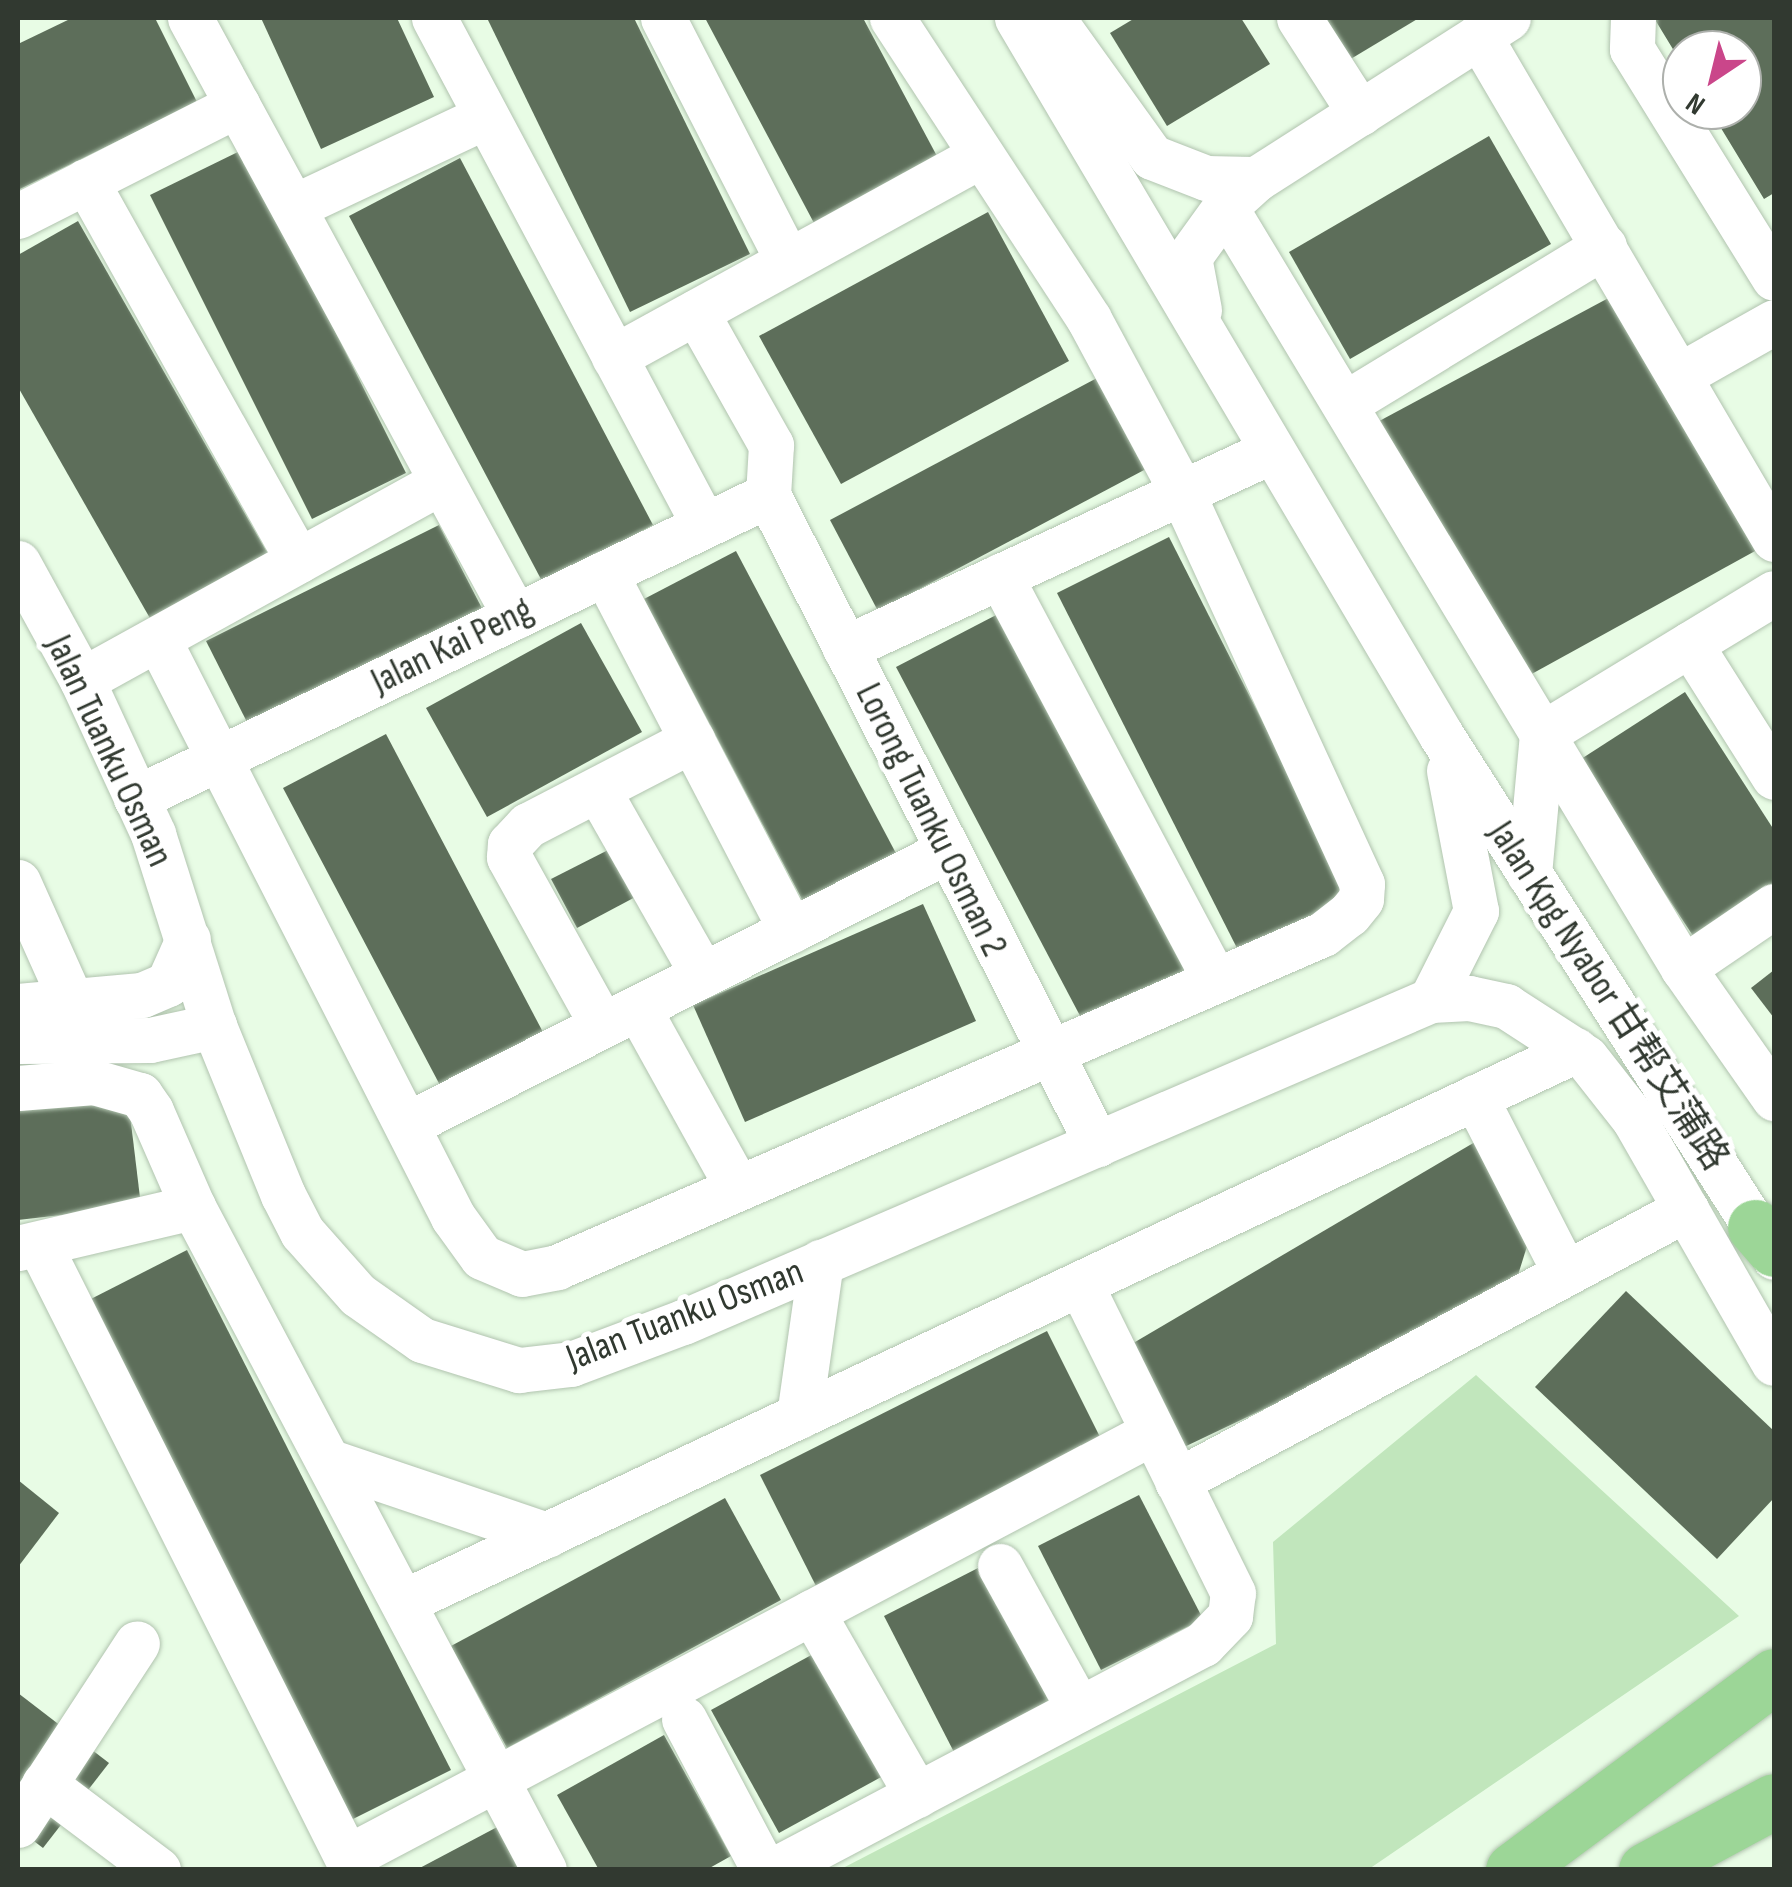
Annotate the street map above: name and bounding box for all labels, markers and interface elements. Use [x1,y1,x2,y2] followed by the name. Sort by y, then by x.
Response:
[1662,30,1762,130] north arrow
[1680,86,1711,121] text: N
[364,587,540,705] street label: Jalan Kai Peng
[36,628,182,874] street label: Jalan Tuanku Osman
[845,676,1017,964] street label: Lorong Tuanku Osman 2
[1478,813,1738,1179] street label: Jalan Kpg Nyabor 甘帮艾蒲路
[560,1249,810,1381] street label: Jalan Tuanku Osman

